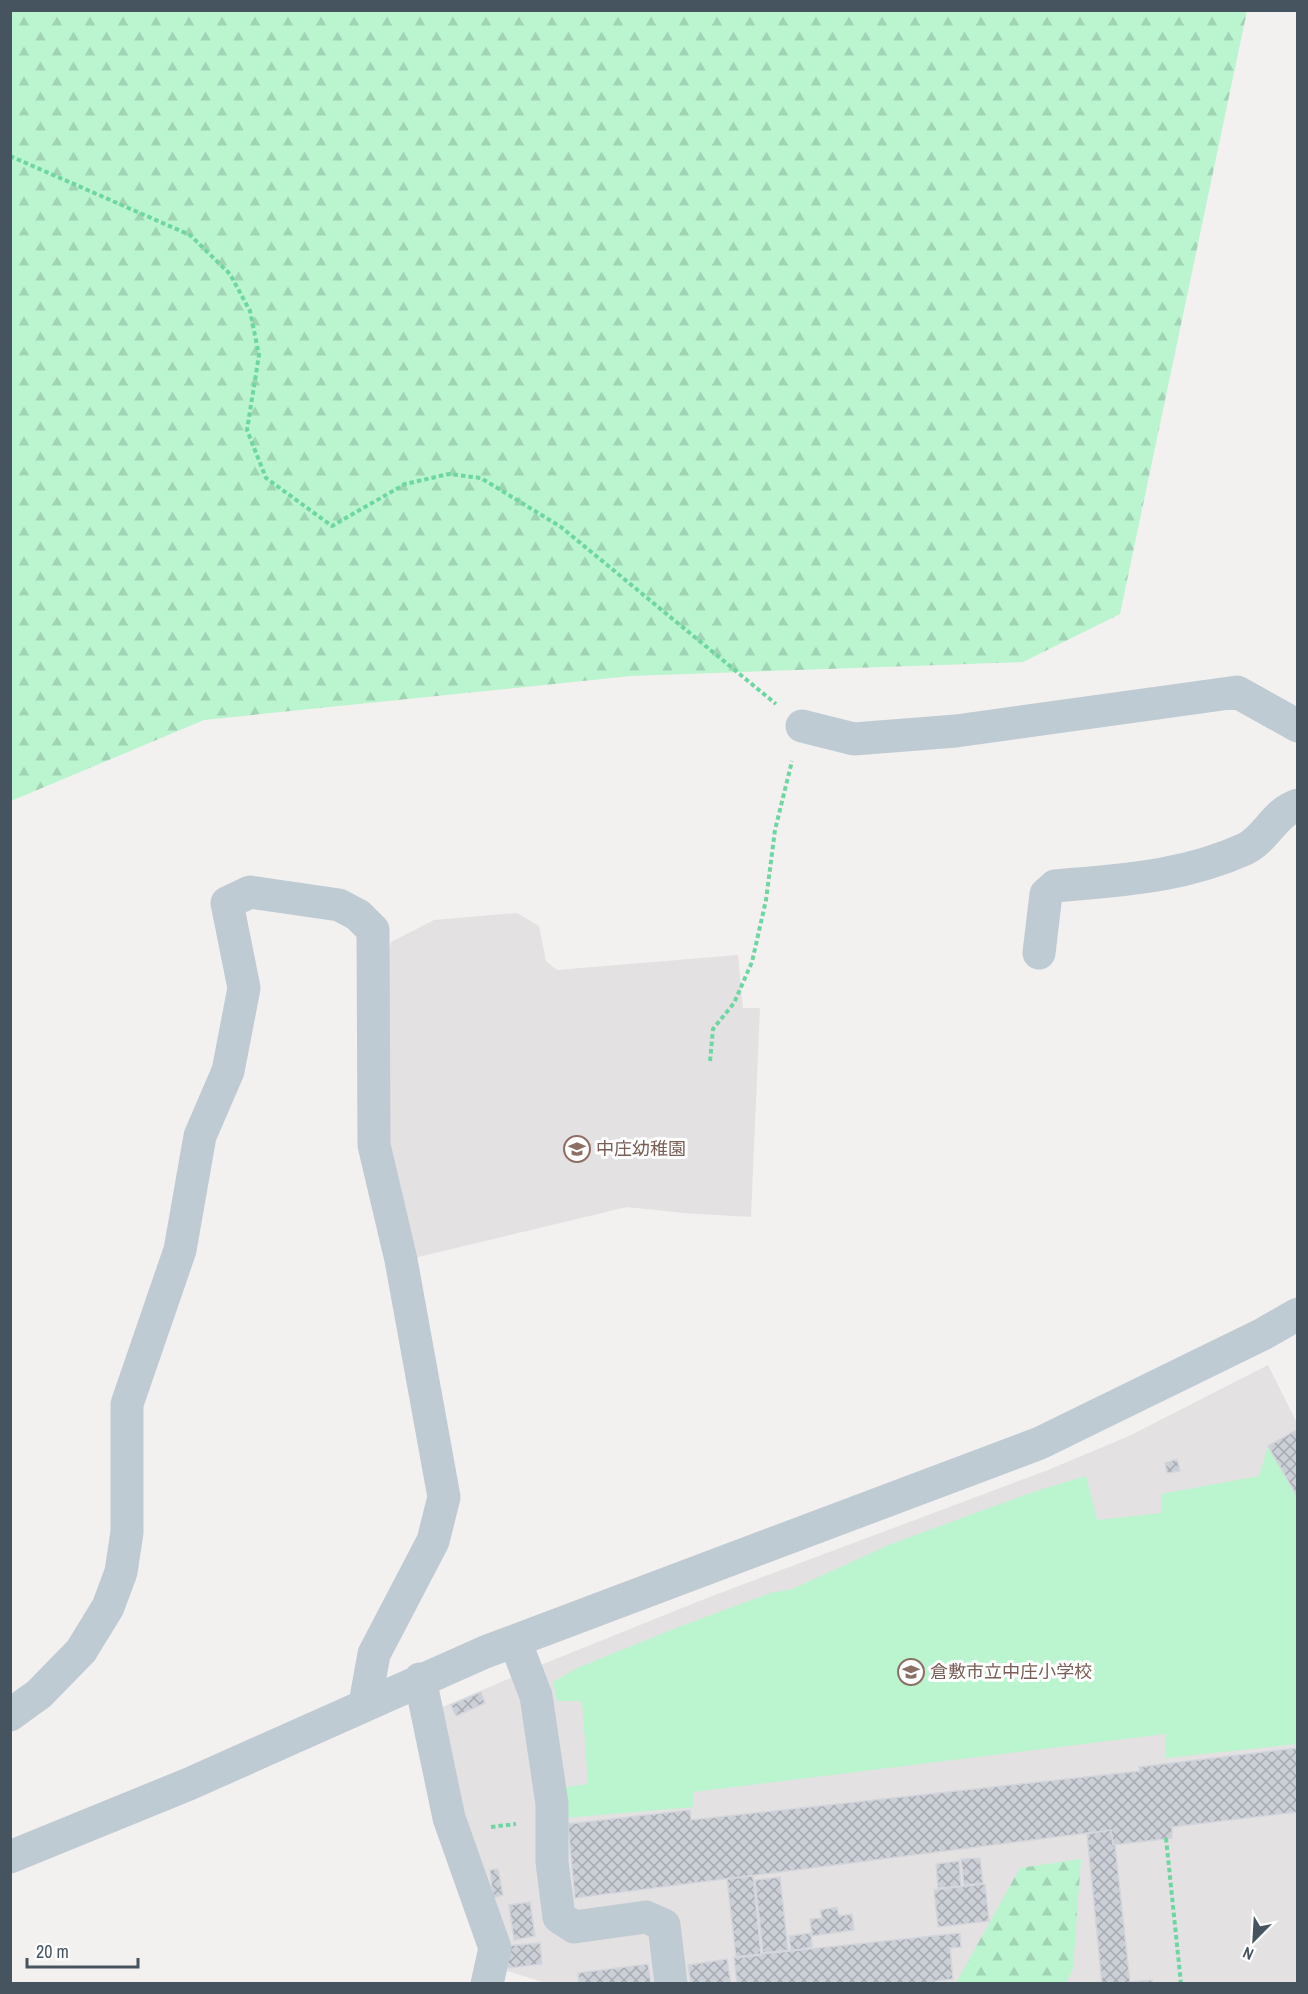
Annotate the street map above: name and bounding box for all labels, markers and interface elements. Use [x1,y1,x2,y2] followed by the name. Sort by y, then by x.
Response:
[562,1134,592,1164] school or university icon: 中庄幼稚園
[596,1136,686,1161] place label: 中庄幼稚園
[896,1657,926,1687] school or university icon: 倉敷市立中庄小学校
[930,1659,1092,1684] place label: 倉敷市立中庄小学校
[1224,1910,1284,1970] north arrow
[27,1931,138,1969] scale bar
[36,1939,69,1964] text: 20 m
[1239,1942,1257,1966] text: N

